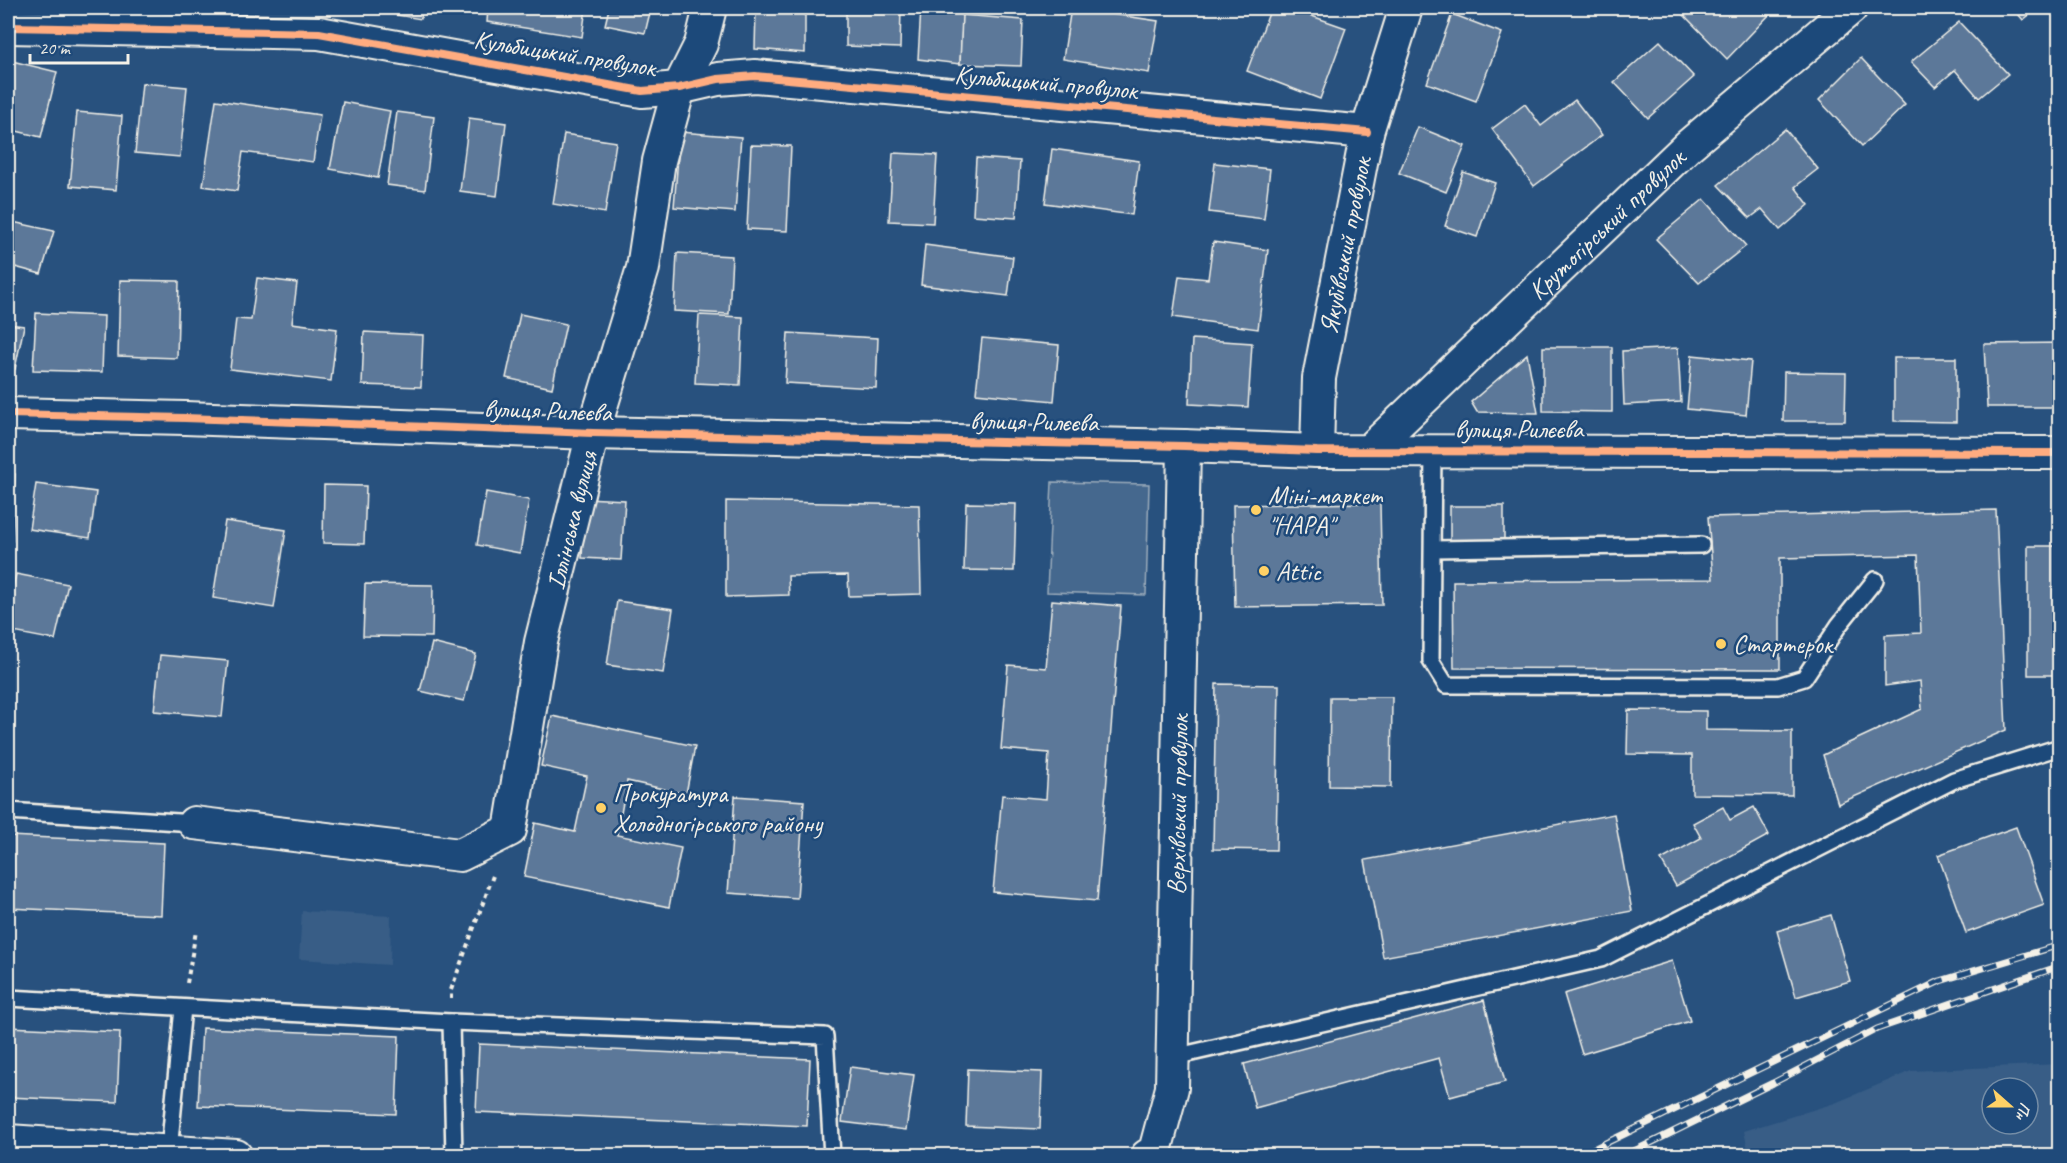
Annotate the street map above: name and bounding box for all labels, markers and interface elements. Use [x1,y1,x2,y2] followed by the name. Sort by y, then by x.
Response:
[472,23,660,85] street label: Кульбицький провулок
[30,27,128,65] scale bar
[39,37,72,59] text: 20 m
[953,58,1141,107] street label: Кульбицький провулок
[1521,140,1694,307] street label: Крутогірський провулок
[1312,152,1379,337] street label: Якубівський провулок
[483,392,614,429] street label: вулиця Рилєєва
[970,404,1100,439] street label: вулиця Рилєєва
[1455,413,1585,446] street label: вулиця Рилєєва
[539,446,605,593] street label: Іллінська вулиця
[1268,479,1384,542] place label: Міні-маркет "НАРА"
[1249,503,1263,517] marker: Міні-маркет "НАРА"
[1276,555,1322,588] place label: Attic
[1257,564,1271,578] marker: Attic
[1733,628,1835,661] place label: Стартерок
[1714,637,1728,651] marker: Стартерок
[1160,712,1196,895] street label: Верхівський провулок
[613,777,824,840] place label: Прокуратура Холодногірського району
[594,801,608,815] marker: Прокуратура Холодногірського району
[1980,1076,2040,1136] north arrow
[2010,1100,2035,1123] text: Пн

